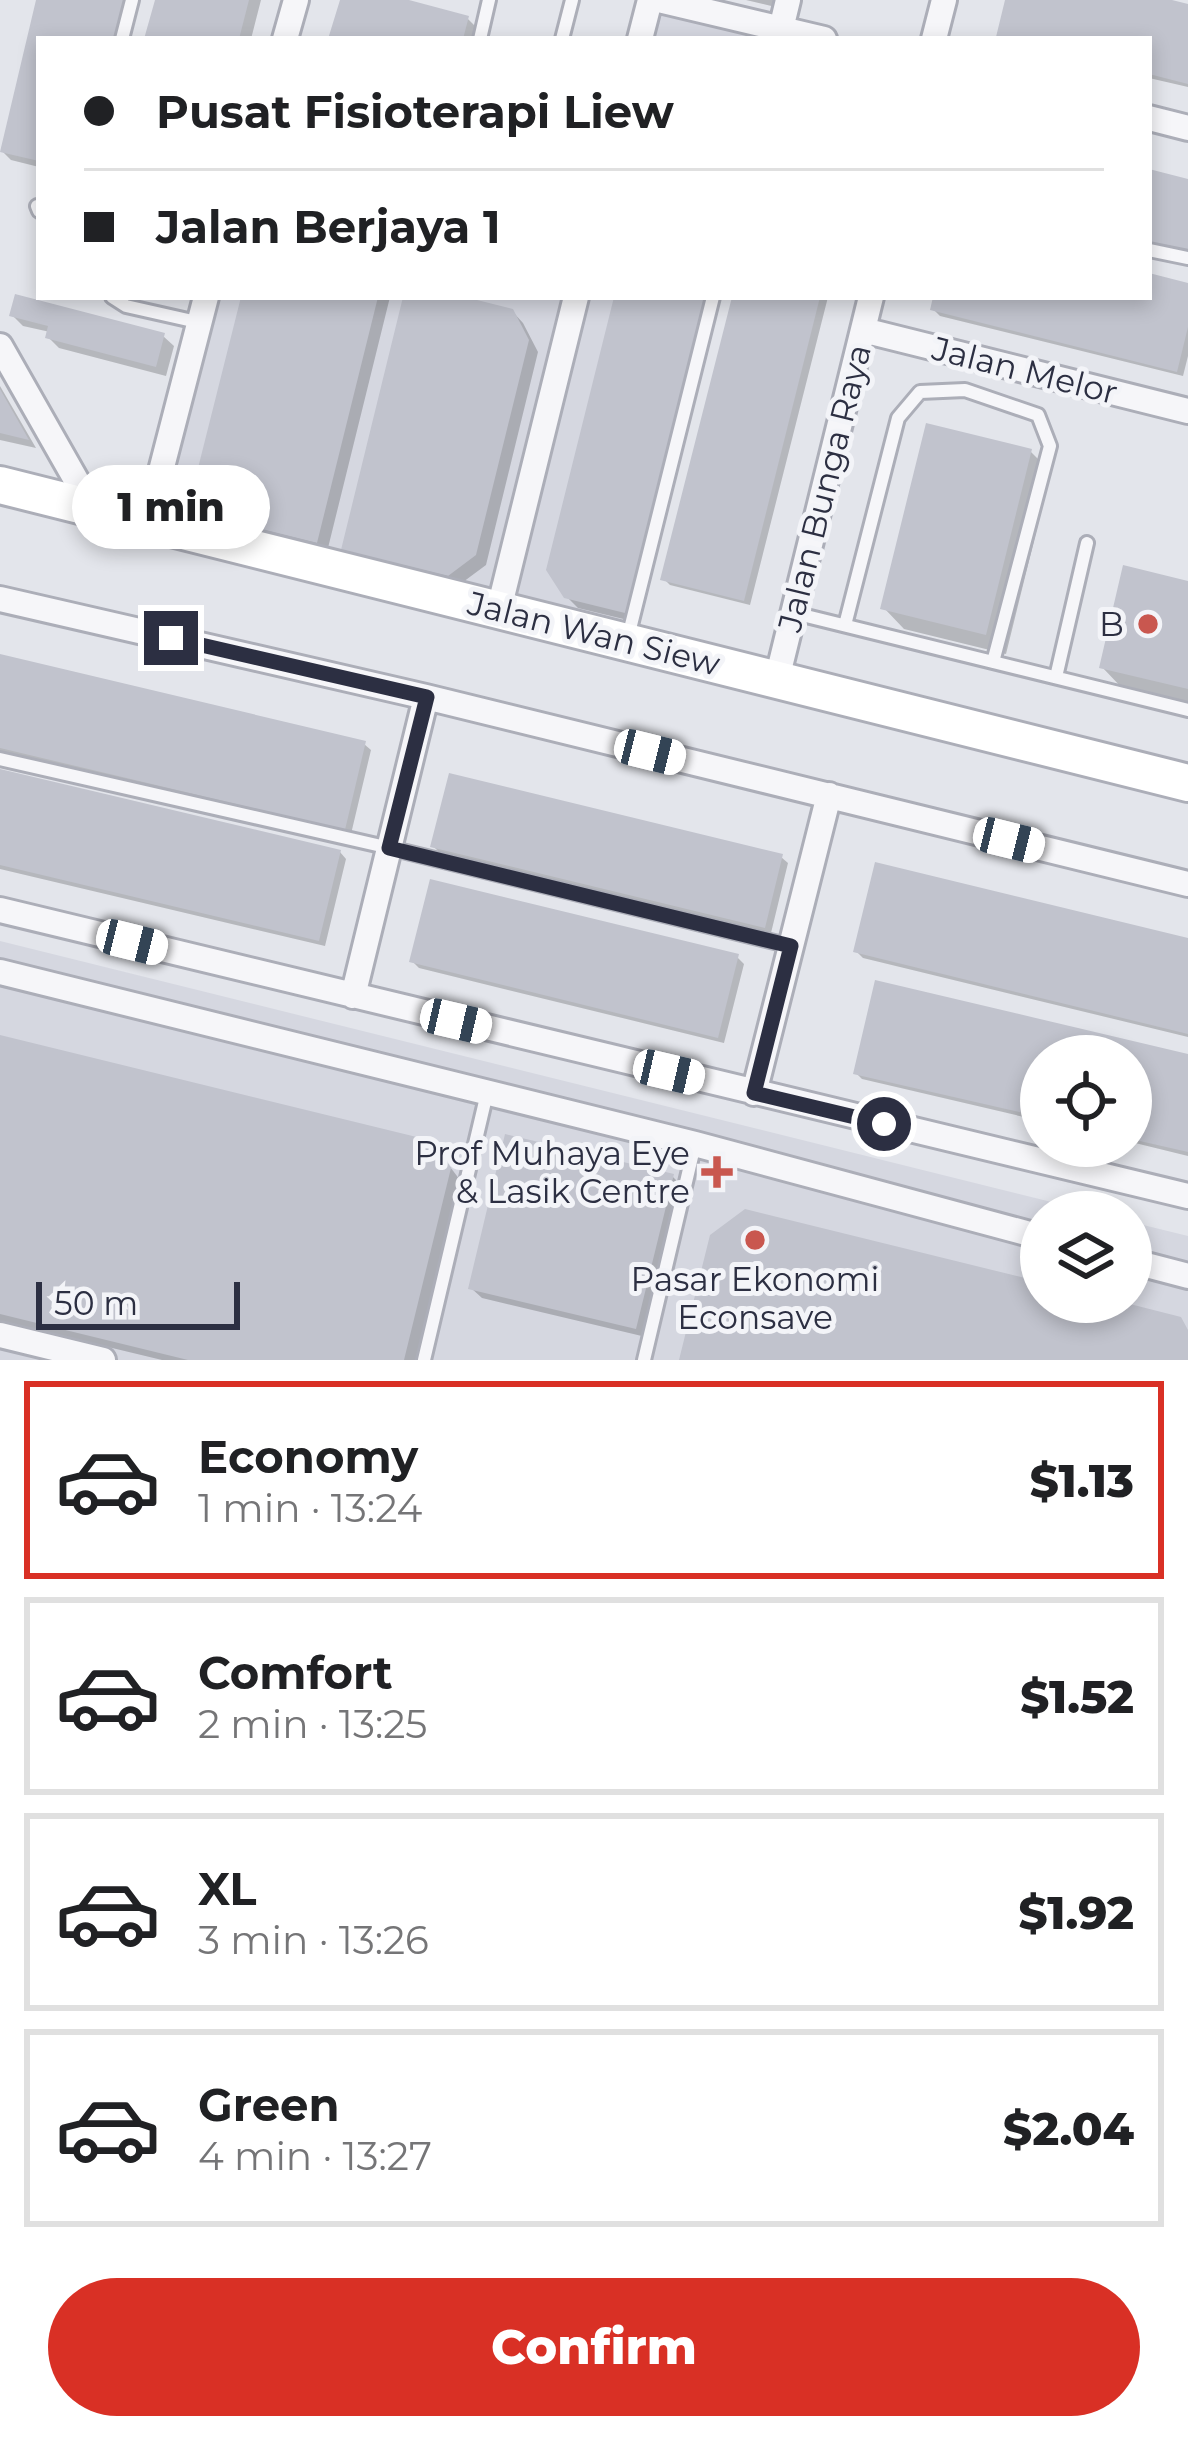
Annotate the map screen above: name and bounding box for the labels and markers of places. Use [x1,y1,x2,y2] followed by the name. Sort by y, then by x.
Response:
[1099,604,1124,644] place label: B
[1135,611,1161,637] marker: B
[414,1133,690,1211] place label: Prof Muhaya Eye & Lasik Centre
[701,1156,733,1188] marker: Prof Muhaya Eye & Lasik Centre
[742,1227,768,1253] marker: Pasar Ekonomi Econsave
[631,1259,879,1337] place label: Pasar Ekonomi Econsave

